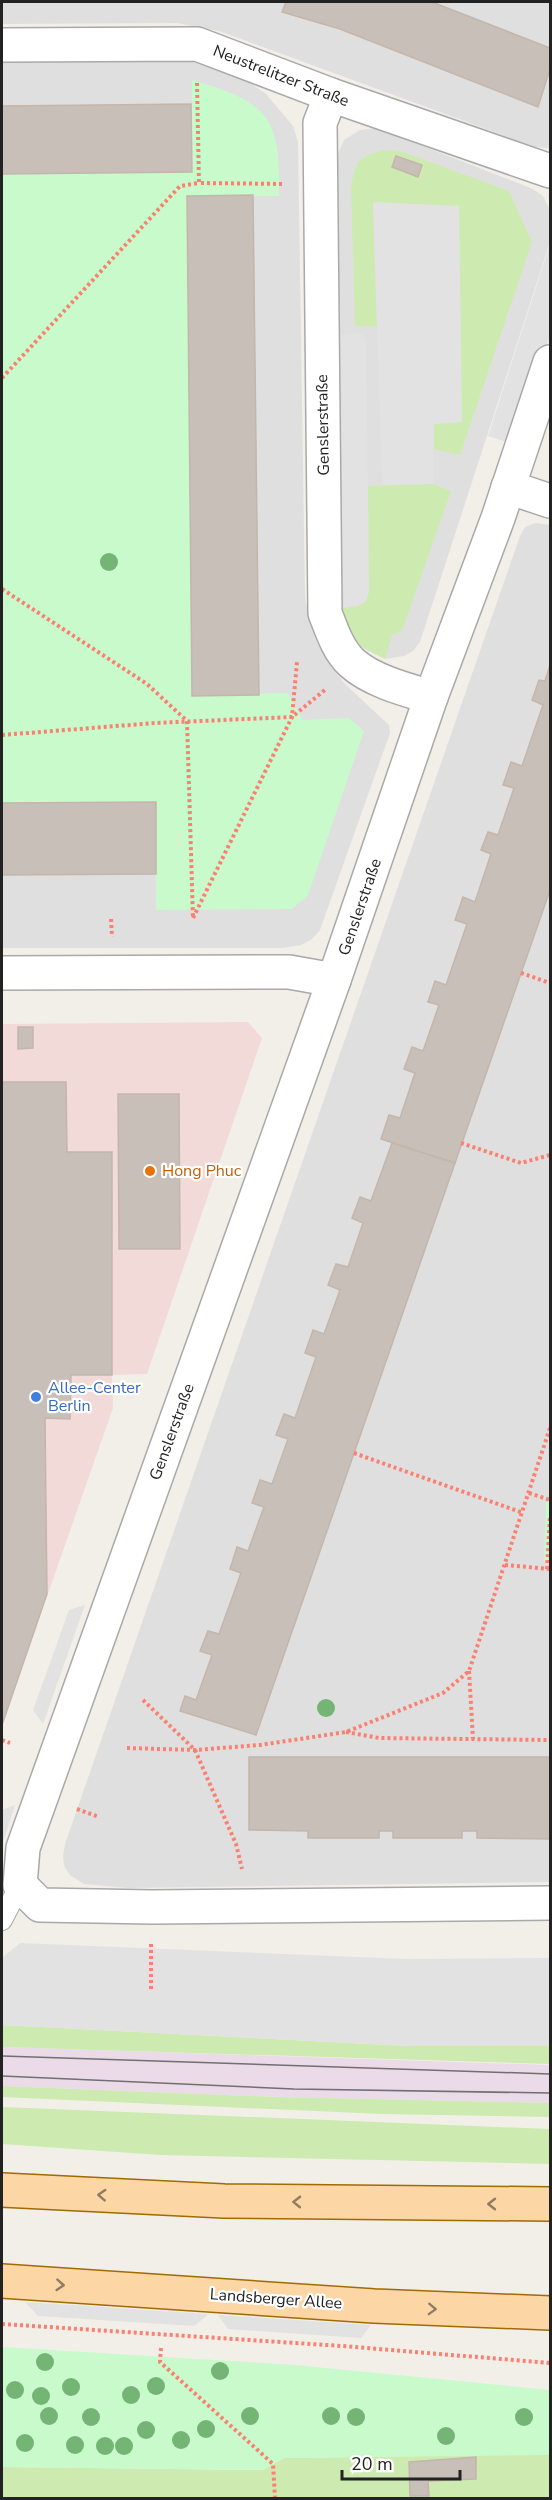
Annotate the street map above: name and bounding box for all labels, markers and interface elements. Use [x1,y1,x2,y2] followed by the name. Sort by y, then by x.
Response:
[210,40,352,112] street label: Neustrelitzer Straße
[311,374,335,476] street label: Genslerstraße
[333,855,387,959] street label: Genslerstraße
[162,1160,242,1182] place label: Hong Phuc
[143,1164,157,1178] marker: Hong Phuc
[48,1377,141,1417] place label: Allee-Center Berlin
[144,1381,200,1483] street label: Genslerstraße
[29,1390,43,1404] marker: Allee-Center Berlin
[98,2188,107,2201] one-way arrow
[293,2196,302,2208] one-way arrow
[488,2198,497,2210] one-way arrow
[55,2278,64,2291] one-way arrow
[209,2283,343,2315] street label: Landsberger Allee
[428,2302,437,2315] one-way arrow
[342,2443,460,2481] scale bar
[351,2452,393,2476] text: 20 m

